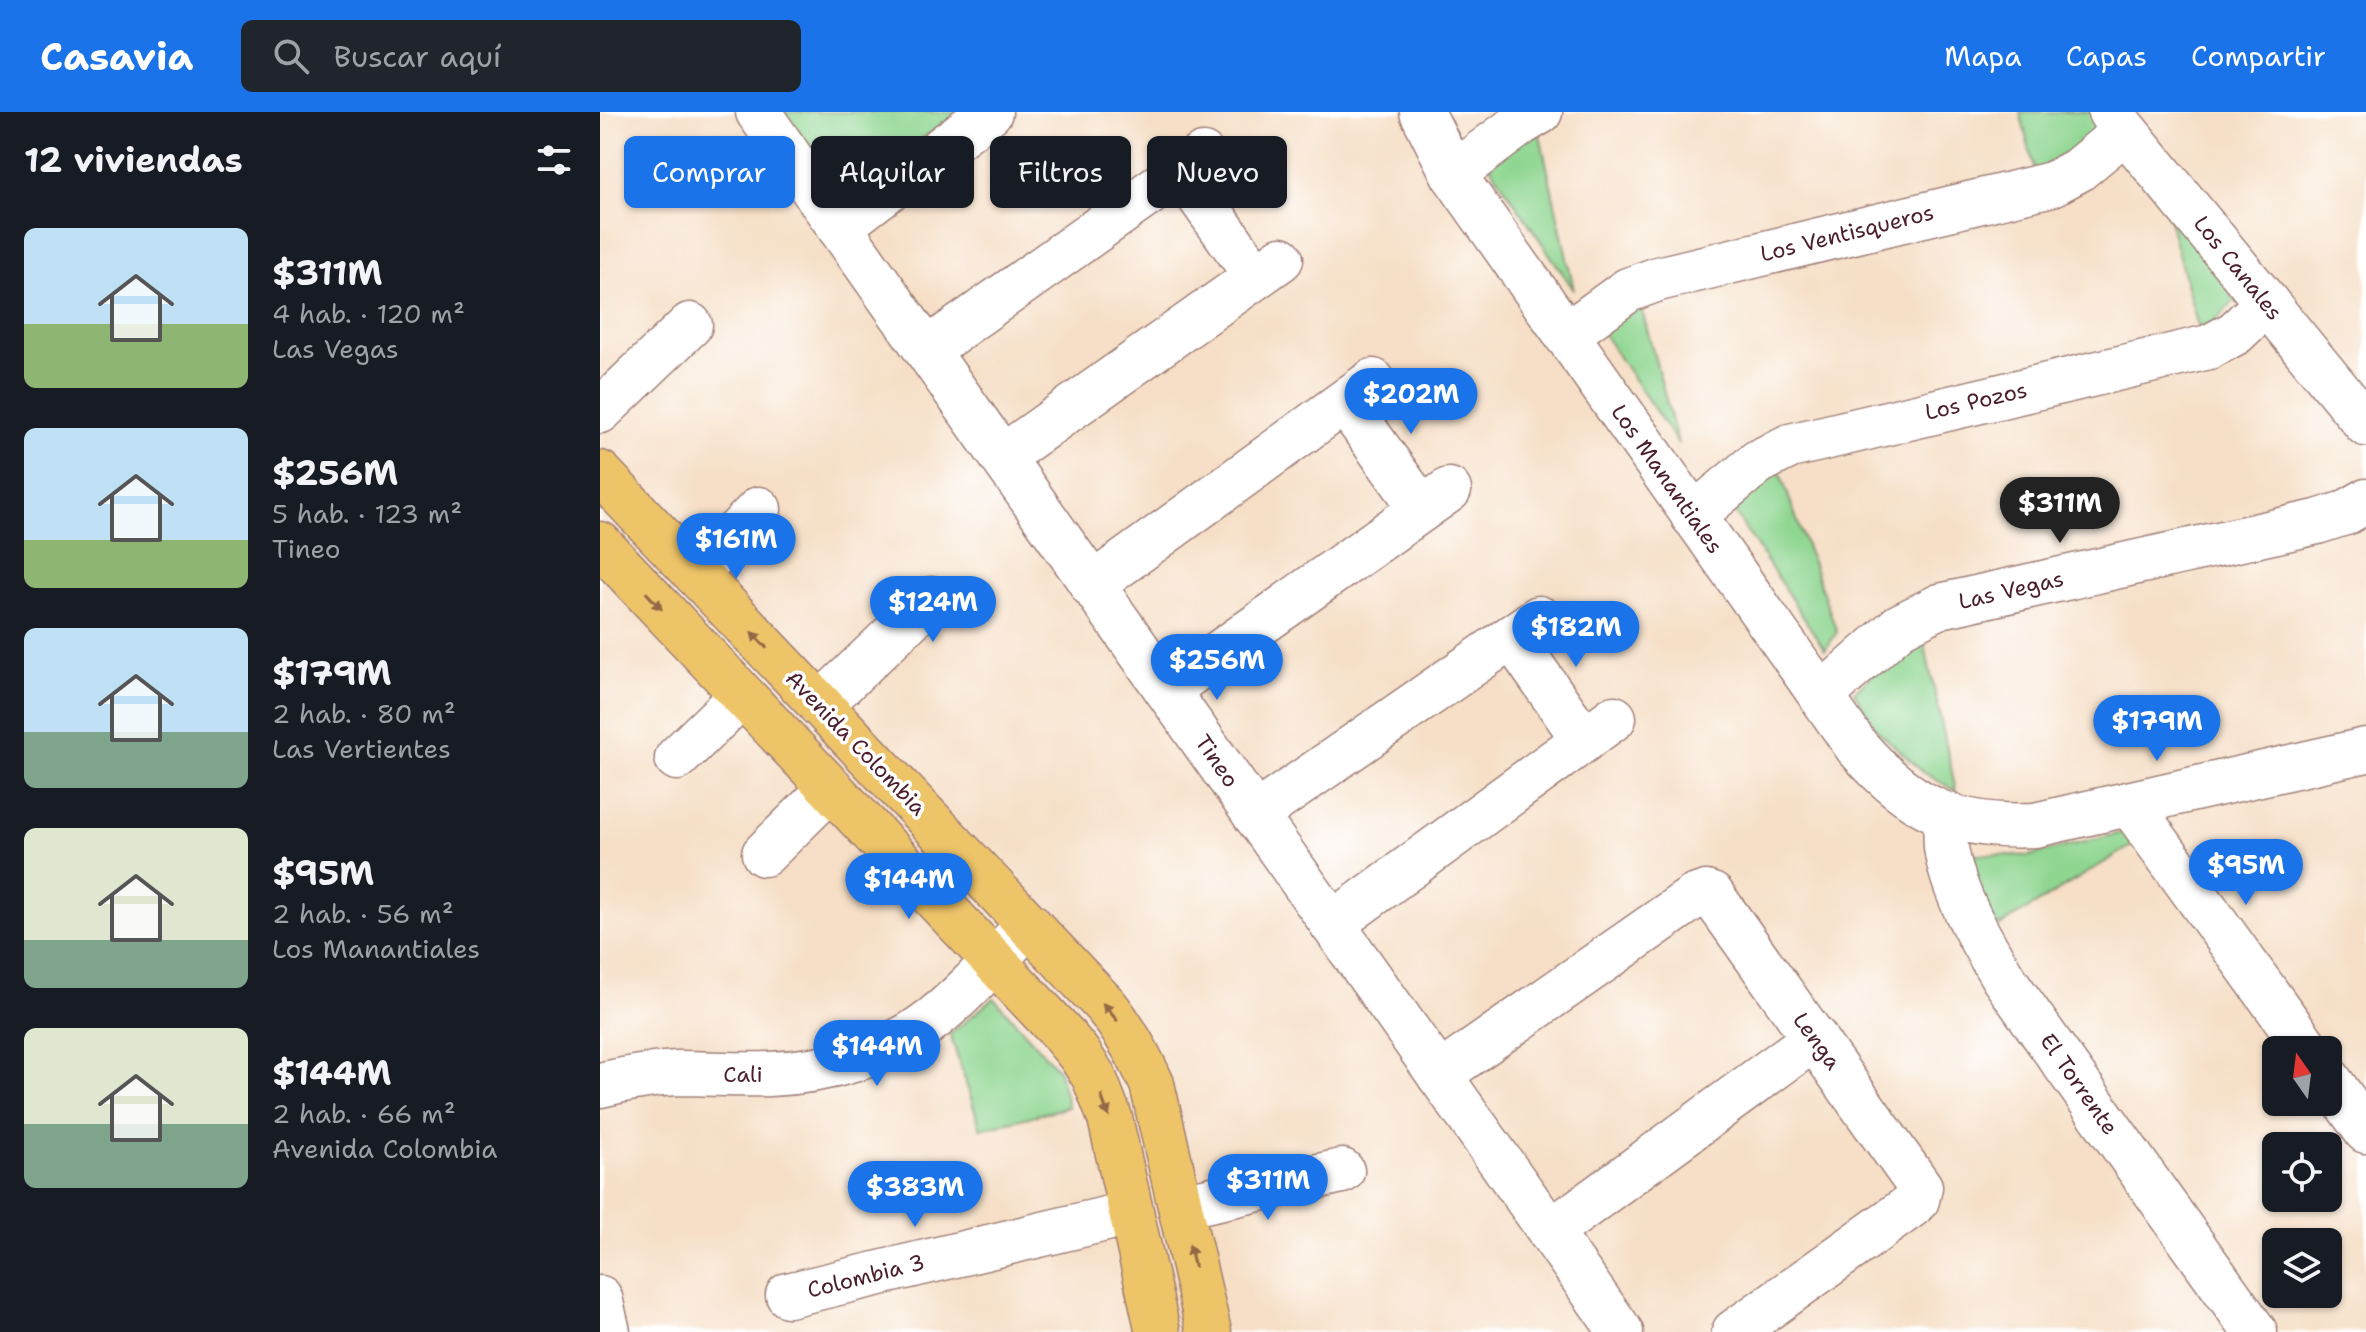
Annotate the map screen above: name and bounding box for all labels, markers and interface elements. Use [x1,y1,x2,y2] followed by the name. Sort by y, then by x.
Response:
[241,20,801,92] search box
[40,31,193,82] text: Casavia
[269,34,313,78] icon: search
[333,36,501,77] text: Buscar aquí
[1944,37,2022,75] text: Mapa
[2066,37,2147,75] text: Capas
[2191,37,2326,75] text: Compartir
[624,136,795,208] chip: Comprar
[811,136,974,208] chip: Alquilar
[990,136,1131,208] chip: Filtros
[1147,136,1287,208] chip: Nuevo
[24,137,243,183] text: 12 viviendas
[532,138,576,182] icon: filters
[1757,197,1937,269] street label: Los Ventisqueros
[2187,210,2289,326] street label: Los Canales
[272,250,382,296] text: $311M
[88,260,184,356] icon: home
[272,296,465,331] text: 4 hab. · 120 m²
[272,331,399,366] text: Las Vegas
[1355,368,1467,436] pin: $202M
[1922,375,2030,427] street label: Los Pozos
[1362,376,1460,411] text: $202M
[1605,399,1729,559] street label: Los Manantiales
[272,450,398,496] text: $256M
[88,460,184,556] icon: home
[2004,477,2116,545] pin: $311M
[2018,485,2102,520] text: $311M
[272,496,462,531] text: 5 hab. · 123 m²
[680,513,792,581] pin: $161M
[695,521,777,556] text: $161M
[272,531,341,566] text: Tineo
[1956,564,2066,616] street label: Las Vegas
[877,576,989,644] pin: $124M
[888,584,978,619] text: $124M
[644,591,662,610] one-way arrow
[1520,601,1632,669] pin: $182M
[1530,609,1622,644] text: $182M
[750,631,768,650] one-way arrow
[1161,634,1273,702] pin: $256M
[1169,642,1265,677] text: $256M
[272,650,391,696] text: $179M
[88,660,184,756] icon: home
[779,664,933,822] street label: Avenida Colombia
[2101,695,2213,763] pin: $179M
[272,696,456,731] text: 2 hab. · 80 m²
[2111,703,2203,738] text: $179M
[1188,729,1246,793] street label: Tineo
[272,731,451,766] text: Las Vertientes
[2199,839,2293,907] pin: $95M
[2207,847,2285,882] text: $95M
[272,850,374,896] text: $95M
[853,853,965,921] pin: $144M
[88,860,184,956] icon: home
[863,861,955,896] text: $144M
[272,896,454,931] text: 2 hab. · 56 m²
[272,931,480,966] text: Los Manantiales
[1102,1002,1119,1022] one-way arrow
[1786,1006,1848,1076] street label: Lenga
[821,1020,933,1088] pin: $144M
[831,1028,923,1063] text: $144M
[2033,1028,2125,1140] street label: El Torrente
[2262,1036,2342,1116] north arrow
[2262,1036,2342,1308] map controls
[272,1050,391,1096] text: $144M
[88,1060,184,1156] icon: home
[723,1060,763,1089] street label: Cali
[1099,1094,1112,1118] one-way arrow
[272,1096,456,1131] text: 2 hab. · 66 m²
[272,1131,497,1166] text: Avenida Colombia
[2262,1132,2342,1212] button: locate
[1212,1154,1324,1222] pin: $311M
[859,1161,971,1229] pin: $383M
[1226,1162,1310,1197] text: $311M
[866,1169,964,1204] text: $383M
[2262,1228,2342,1308] button: layers
[1185,1243,1198,1268] one-way arrow
[804,1247,928,1305] street label: Colombia 3

